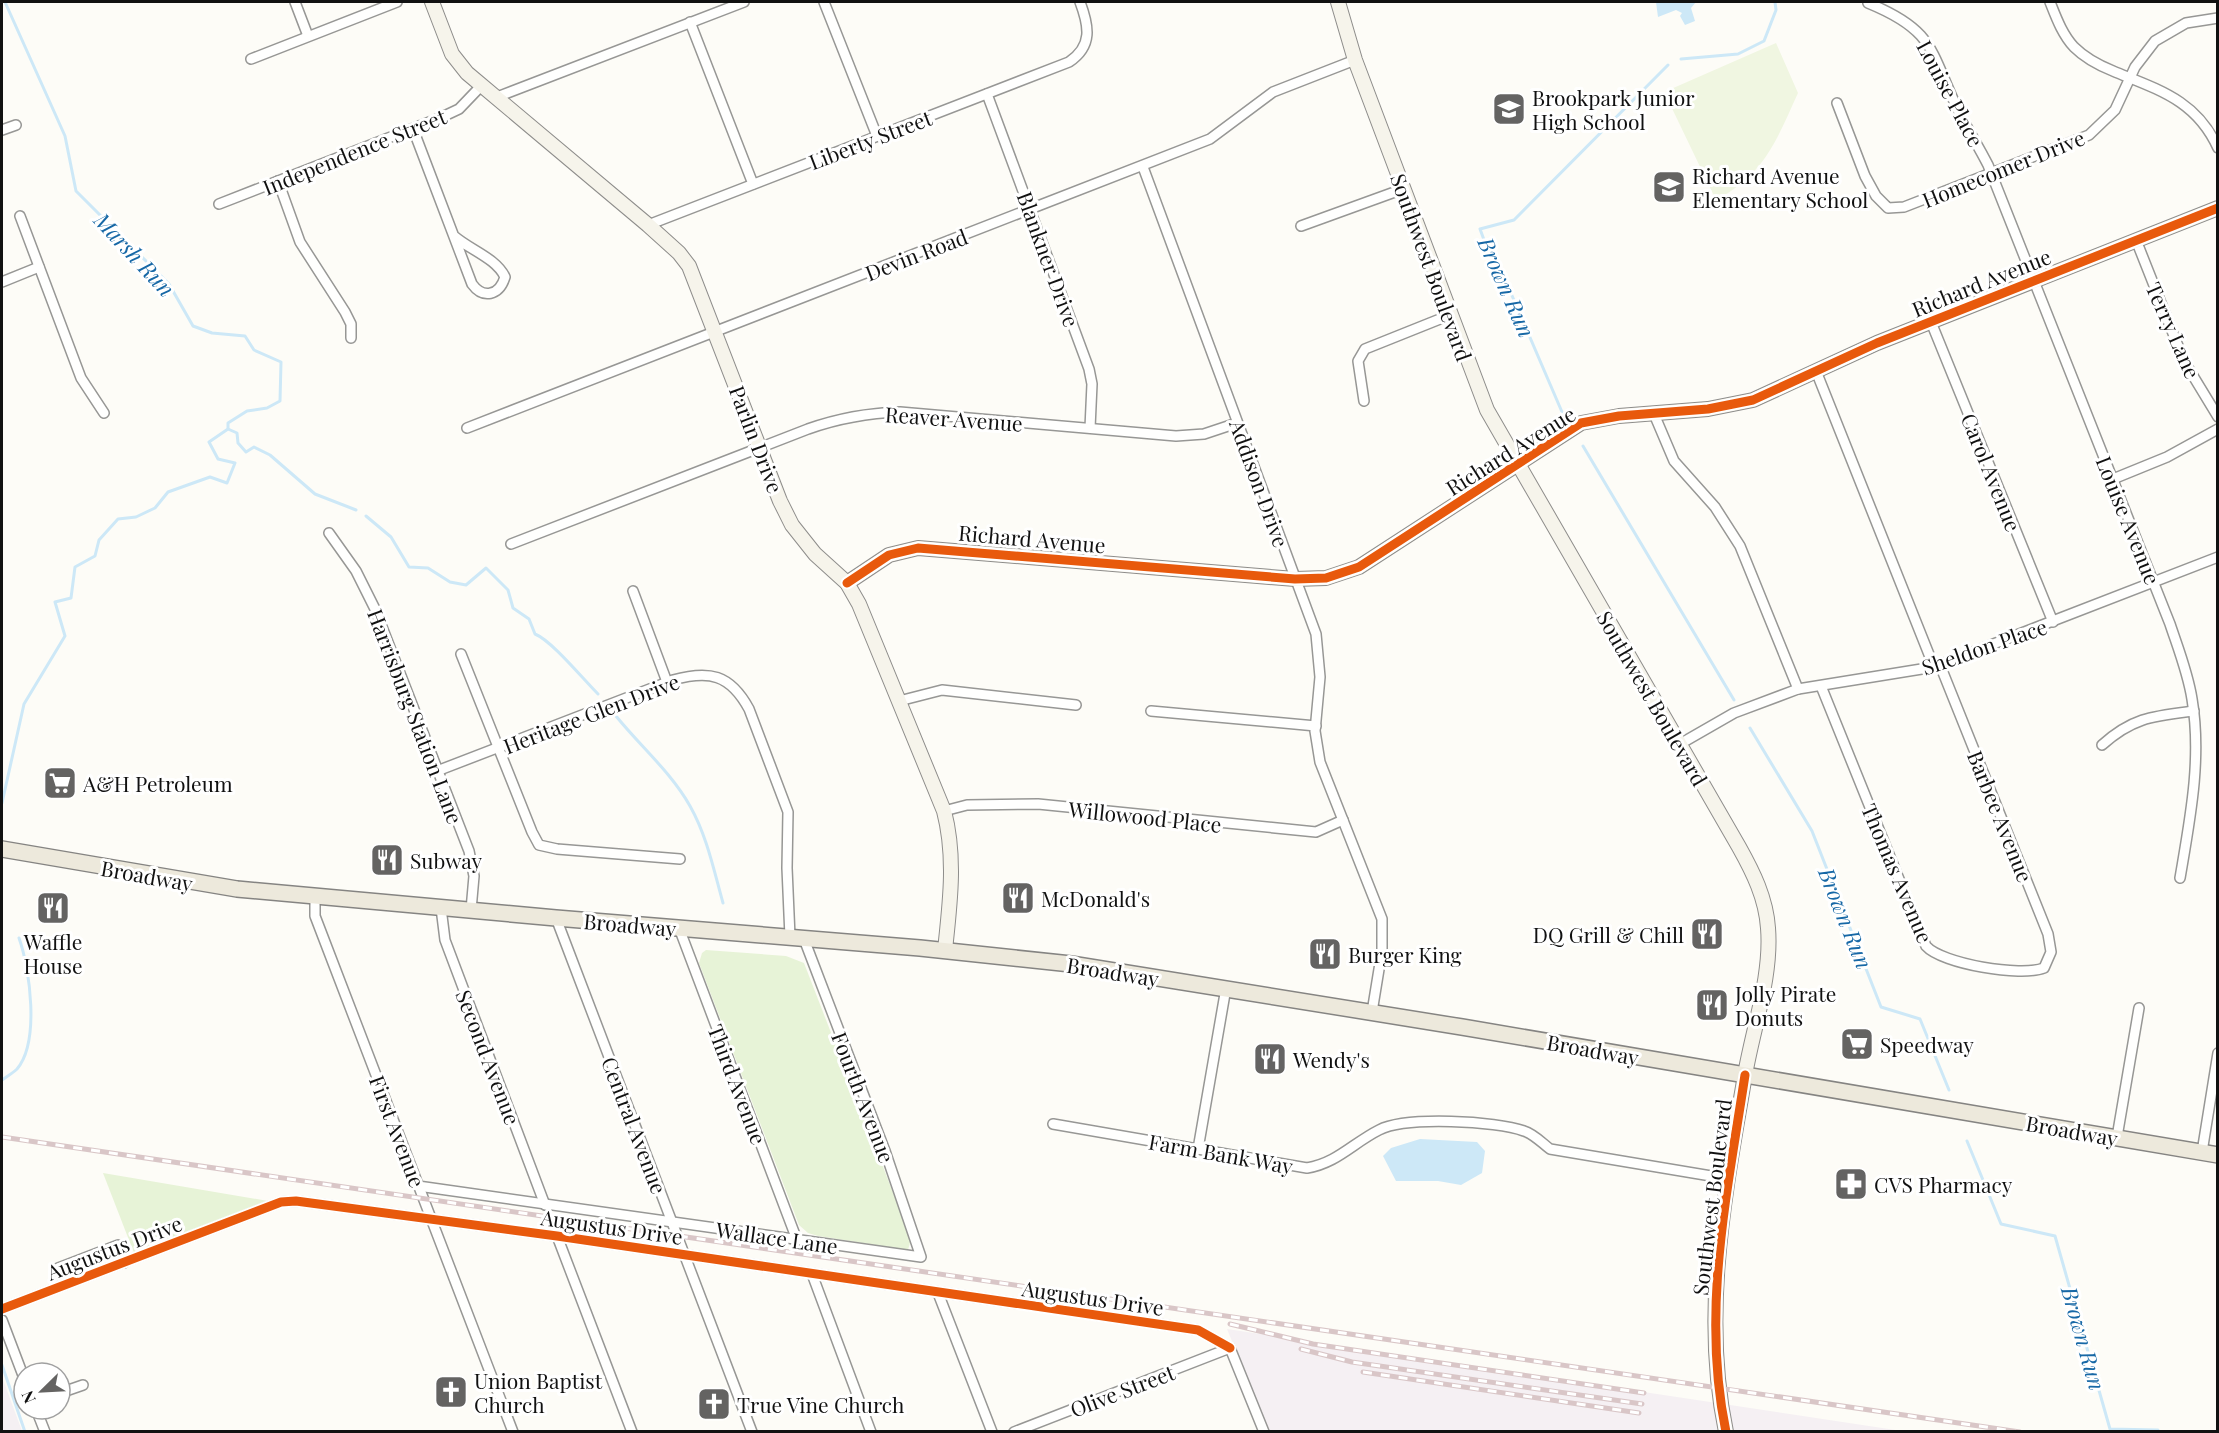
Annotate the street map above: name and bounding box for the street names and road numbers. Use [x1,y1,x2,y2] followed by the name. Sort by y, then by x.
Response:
[1911,35,1991,151] street label: Louise Place
[258,101,450,201] street label: Independence Street
[805,103,936,175] street label: Liberty Street
[1918,123,2088,213] street label: Homecomer Drive
[1385,169,1479,365] street label: Southwest Boulevard
[1012,187,1086,331] street label: Blankner Drive
[861,222,971,286] street label: Devin Road
[1907,241,2055,323] street label: Richard Avenue
[2140,277,2208,383] street label: Terry Lane
[724,381,790,497] street label: Parlin Drive
[884,399,1024,437] street label: Reaver Avenue
[1440,399,1580,501] street label: Richard Avenue
[1956,409,2028,535] street label: Carol Avenue
[1224,414,1296,551] street label: Addison Drive
[2091,452,2167,588] street label: Louise Avenue
[957,518,1107,558] street label: Richard Avenue
[362,604,470,828] street label: Harrisburg Station Lane
[1591,605,1715,791] street label: Southwest Boulevard
[1918,611,2050,681] street label: Sheldon Place
[499,667,683,759] street label: Heritage Glen Drive
[1962,746,2040,886] street label: Barbee Avenue
[1066,794,1223,838] street label: Willowood Place
[1856,799,1940,947] street label: Thomas Avenue
[99,853,196,897] street label: Broadway
[582,906,678,942] street label: Broadway
[1065,950,1162,992] street label: Broadway
[450,986,528,1128] street label: Second Avenue
[702,1020,774,1148] street label: Third Avenue
[1545,1027,1642,1071] street label: Broadway
[826,1028,902,1166] street label: Fourth Avenue
[596,1052,674,1198] street label: Central Avenue
[364,1071,432,1191] street label: First Avenue
[1685,1097,1737,1297] street label: Southwest Boulevard
[2024,1108,2121,1152] street label: Broadway
[1147,1127,1296,1180] street label: Farm Bank Way
[538,1202,685,1250] street label: Augustus Drive
[41,1208,186,1286] street label: Augustus Drive
[713,1214,840,1259] street label: Wallace Lane
[1019,1273,1166,1321] street label: Augustus Drive
[1066,1357,1179,1423] street label: Olive Street

